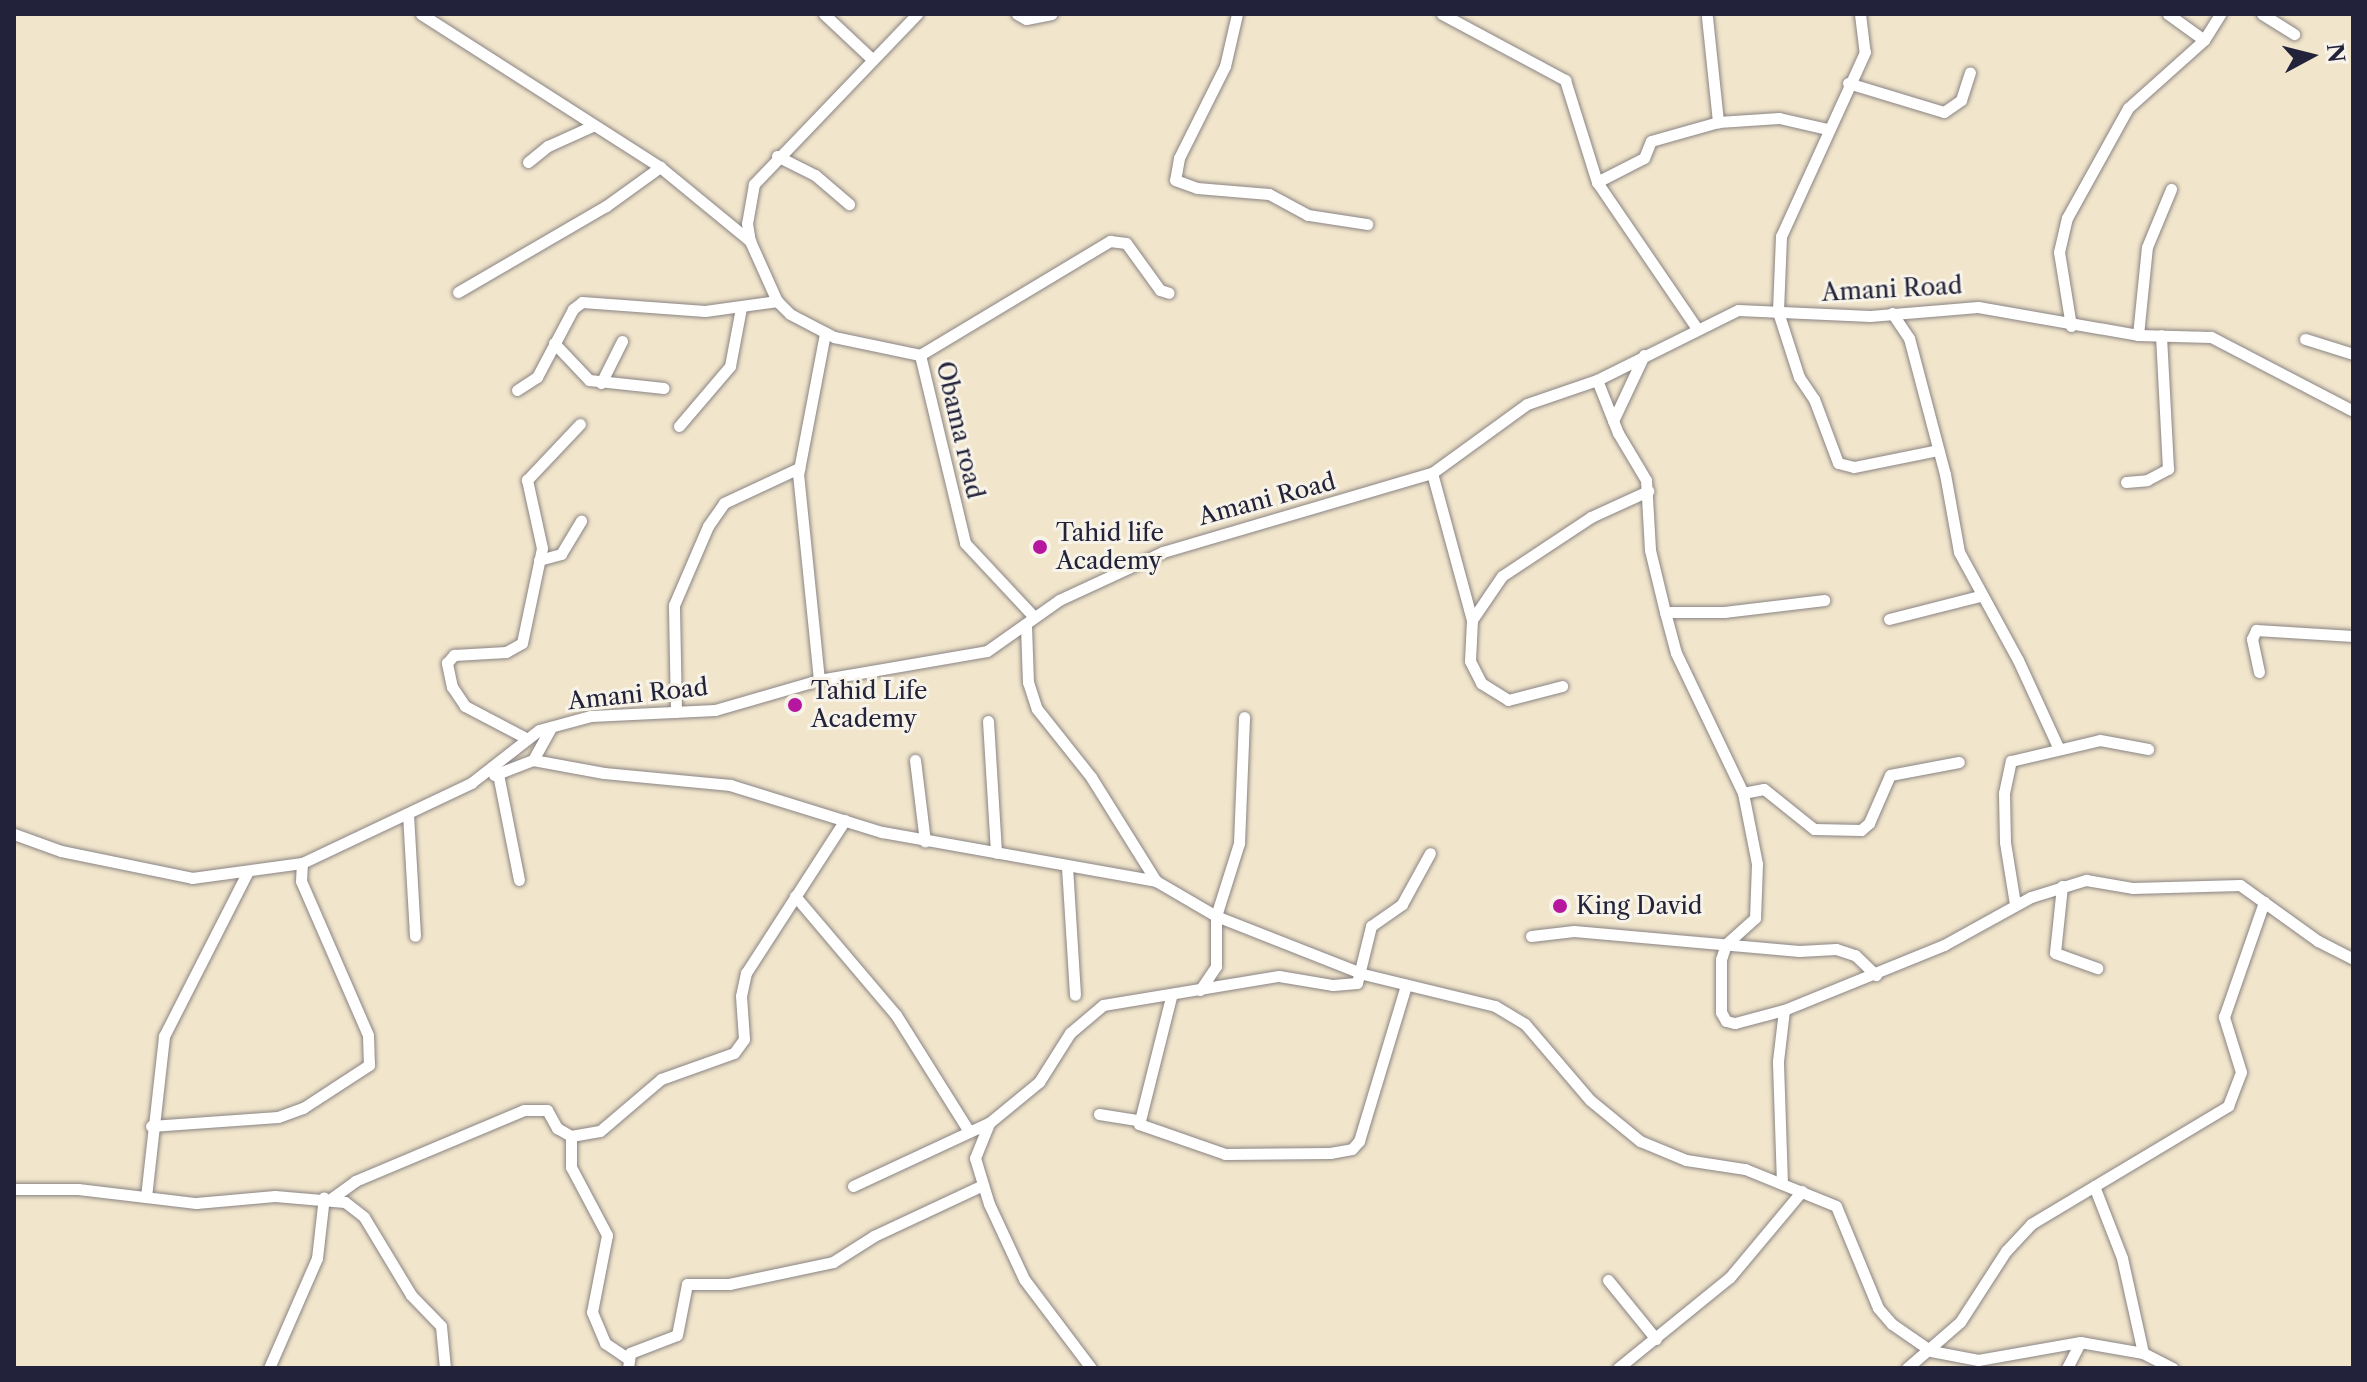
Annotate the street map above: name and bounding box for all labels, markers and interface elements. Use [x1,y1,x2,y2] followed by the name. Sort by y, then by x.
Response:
[2271,16,2351,96] north arrow
[2321,42,2350,64] text: N
[1821,271,1963,307] street label: Amani Road
[930,358,990,502] street label: Obama road
[1195,467,1339,531] street label: Amani Road
[1056,519,1164,575] place label: Tahid life Academy
[1031,538,1049,556] marker: Tahid life Academy
[566,672,710,716] street label: Amani Road
[811,677,927,733] place label: Tahid Life Academy
[786,696,804,714] marker: Tahid Life Academy
[1576,892,1702,920] place label: King David
[1551,897,1569,915] marker: King David

